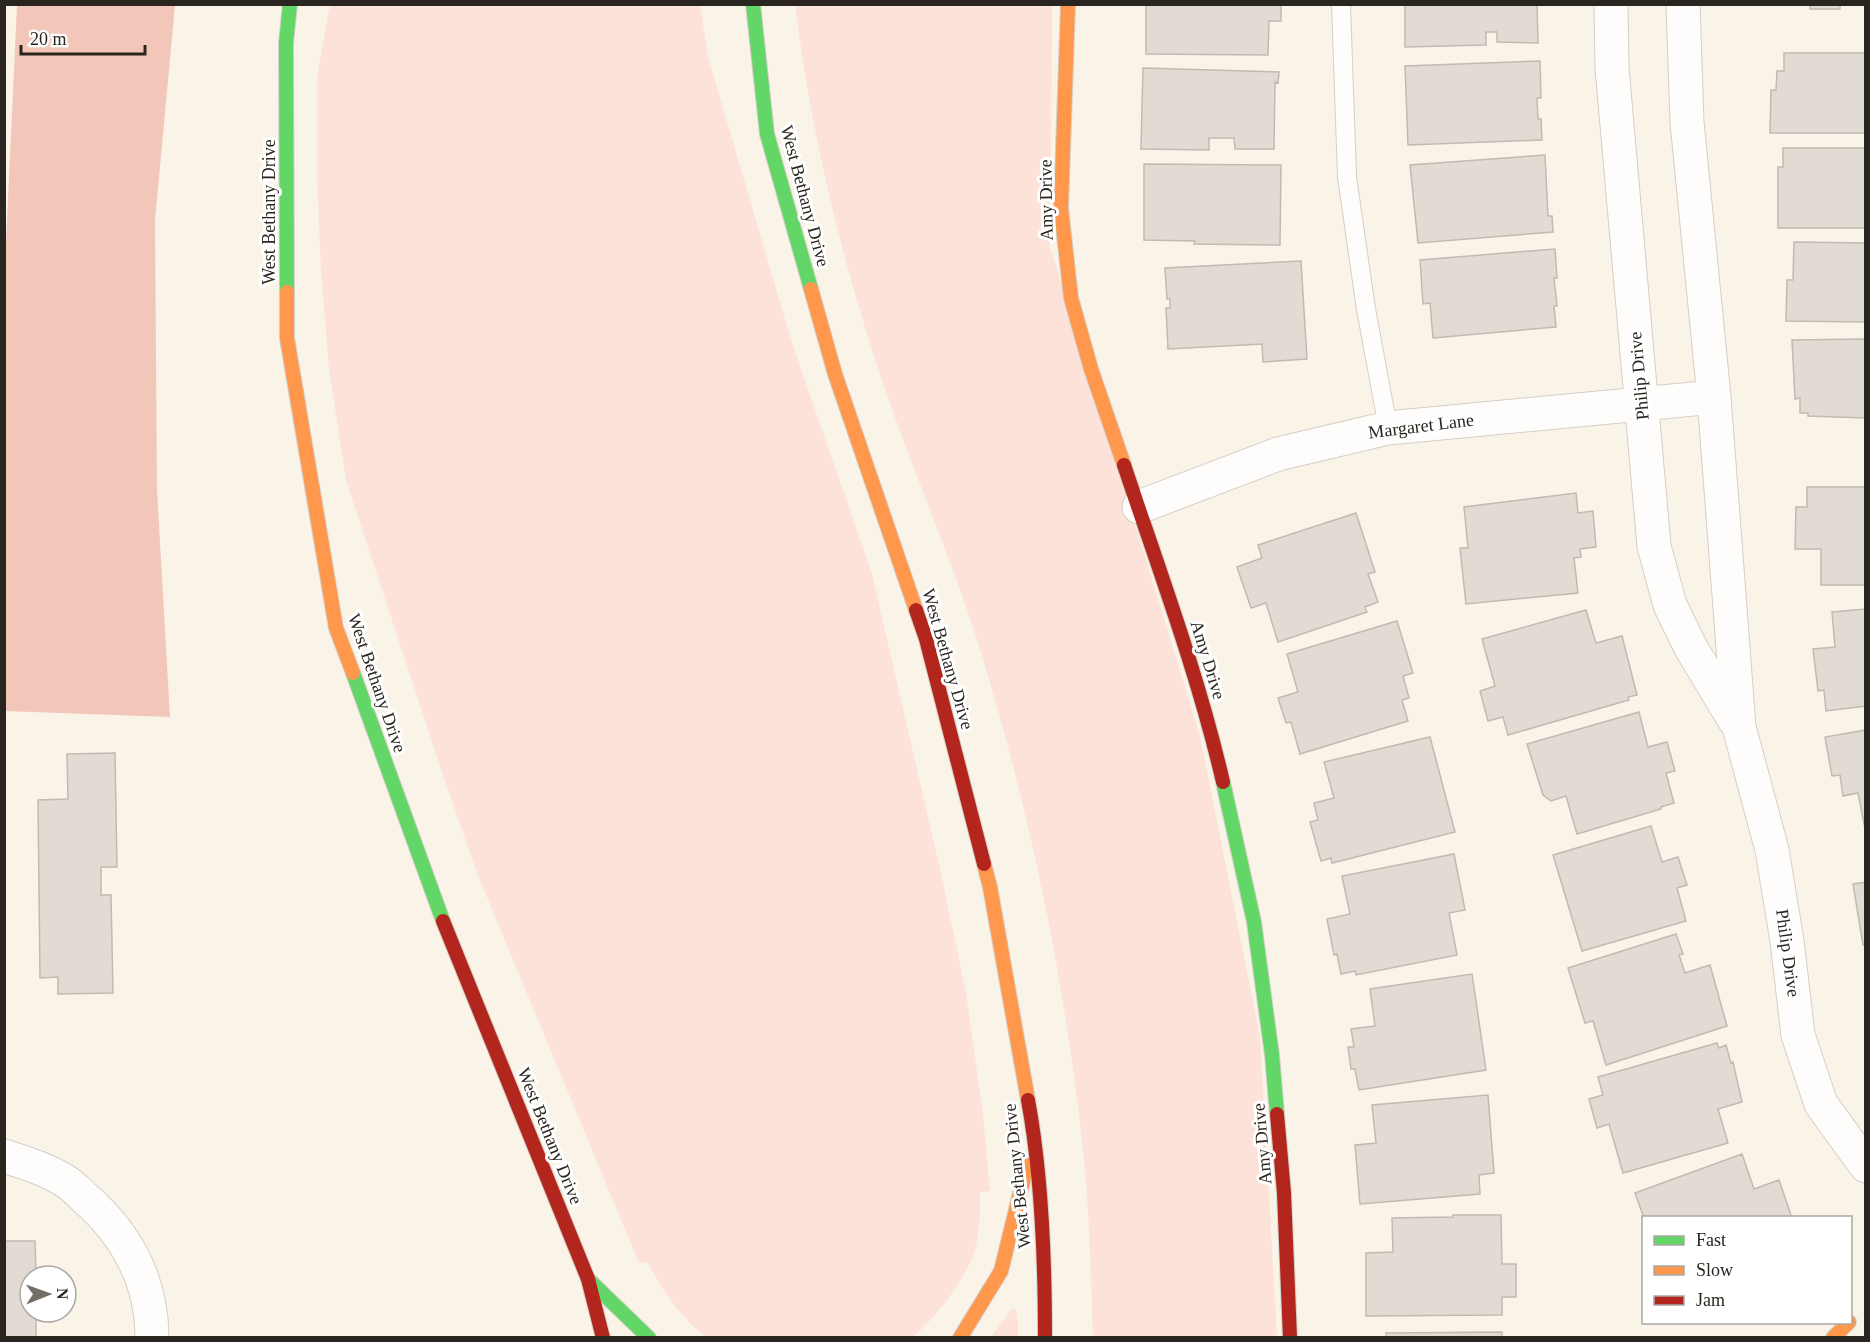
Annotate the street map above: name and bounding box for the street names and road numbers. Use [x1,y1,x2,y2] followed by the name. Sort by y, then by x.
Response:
[777,123,833,269] street label: West Bethany Drive
[259,139,279,285] street label: West Bethany Drive
[1035,159,1057,241] street label: Amy Drive
[1625,331,1653,421] street label: Philip Drive
[1367,410,1475,442] street label: Margaret Lane
[918,586,978,732] street label: West Bethany Drive
[344,611,410,755] street label: West Bethany Drive
[1187,618,1229,702] street label: Amy Drive
[1772,908,1804,998] street label: Philip Drive
[513,1065,587,1207] street label: West Bethany Drive
[999,1103,1035,1249] street label: West Bethany Drive
[1248,1103,1276,1185] street label: Amy Drive

